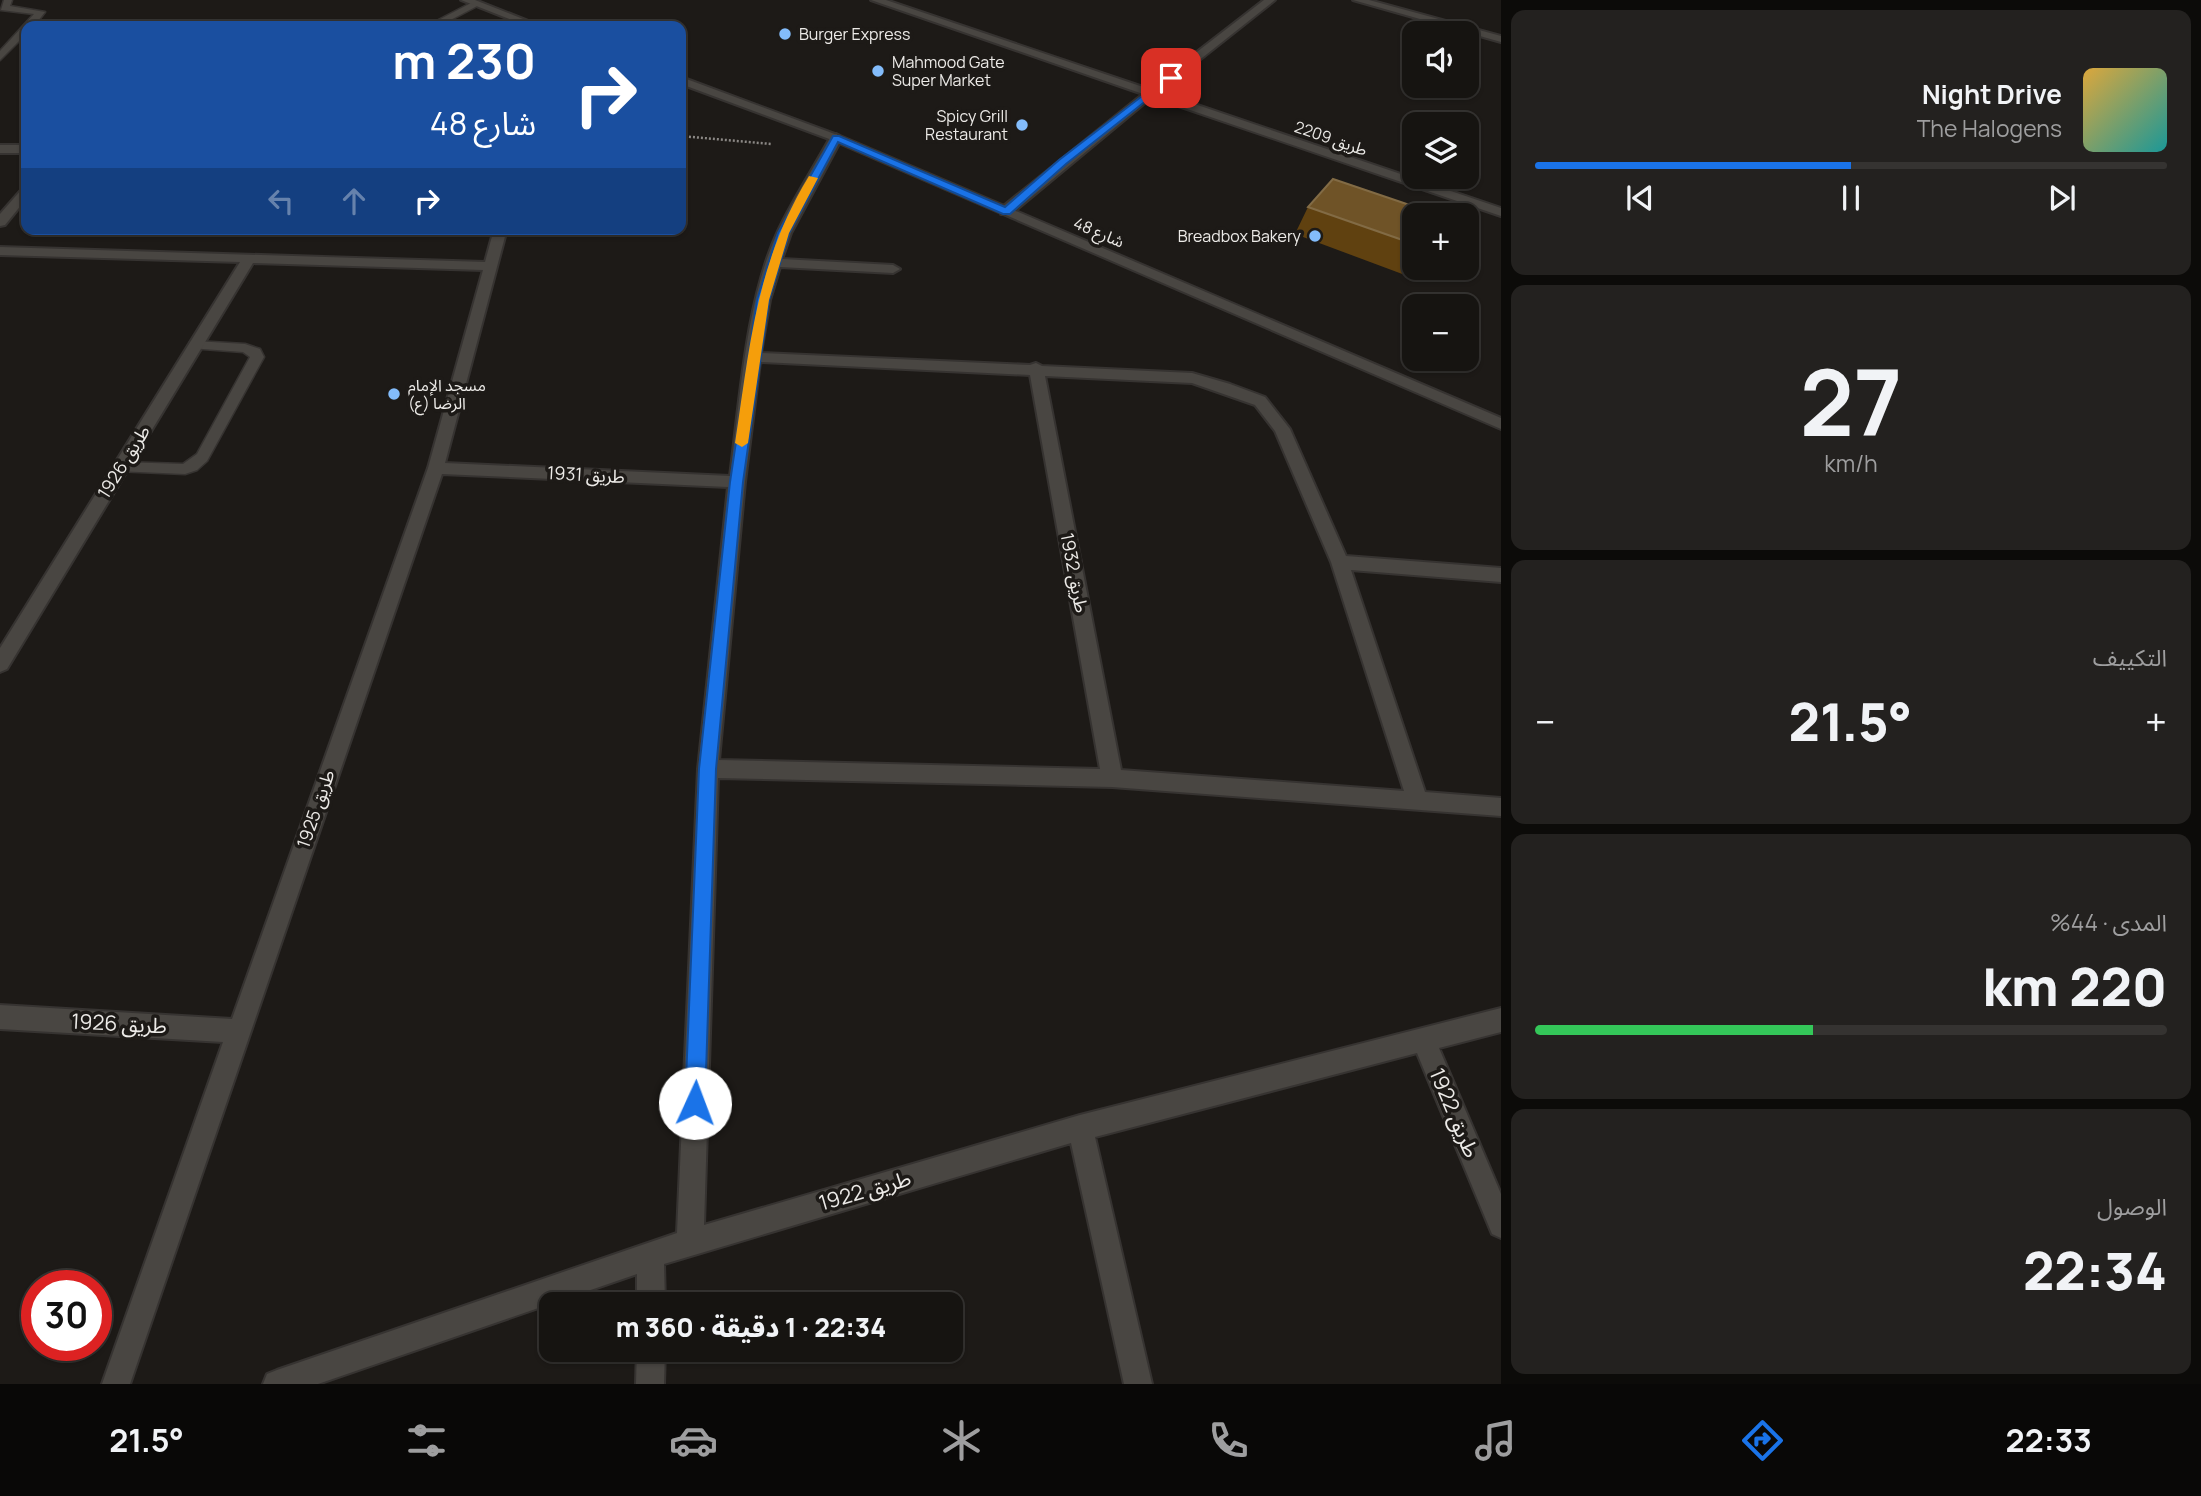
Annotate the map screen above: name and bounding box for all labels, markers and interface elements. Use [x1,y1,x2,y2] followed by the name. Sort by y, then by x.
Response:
[1402,21,1479,371] map controls
[1402,21,1479,98] button: sound
[799,23,910,45] place label: Burger Express
[777,26,793,42] marker: Burger Express
[392,27,536,94] text: 230 m
[1141,48,1201,108] pin
[560,49,651,140] icon: right
[892,51,1005,91] place label: Mahmood Gate Super Market
[1152,59,1190,97] icon: arrive
[870,63,886,79] marker: Mahmood Gate Super Market
[1922,76,2062,112] text: Night Drive
[430,101,536,145] text: شارع 48
[925,105,1008,145] place label: Spicy Grill Restaurant
[1402,112,1479,189] button: layers
[1917,112,2062,144] text: The Halogens
[1292,115,1370,161] street label: طريق 2209
[1014,117,1030,133] marker: Spicy Grill Restaurant
[1621,179,1659,217] icon: previous
[1832,179,1870,217] icon: pause
[2043,179,2081,217] icon: next
[262,182,300,220] icon: left
[335,182,373,220] icon: ahead
[408,182,446,220] icon: right
[1402,203,1479,280] button: +
[1069,211,1128,254] street label: شارع 48
[1178,225,1302,247] place label: Breadbox Bakery
[1307,228,1323,244] marker: Breadbox Bakery
[1402,294,1479,371] button: −
[1800,339,1902,463] text: 27
[408,374,486,416] place label: مسجد الإمام الرضا (ع)
[386,386,402,402] marker: مسجد الإمام الرضا (ع)
[91,420,155,503] street label: طريق 1926
[1824,447,1878,479] text: km/h
[547,460,625,488] street label: طريق 1931
[1056,531,1094,615] street label: طريق 1932
[2093,641,2167,673] text: التكييف
[1789,686,1912,757] text: 21.5°
[1535,695,1556,747] text: −
[2145,695,2167,747] text: +
[290,766,340,851] street label: طريق 1925
[2050,906,2167,938] text: المدى · 44%
[1982,951,2167,1022] text: 220 km
[71,1007,168,1039] street label: طريق 1926
[1424,1064,1486,1162] street label: طريق 1922
[658,1066,732,1140] position arrow
[815,1164,914,1217] street label: طريق 1922
[2097,1190,2167,1222] text: الوصول
[2023,1235,2167,1306] text: 22:34
[21,1270,112,1361] speed limit sign: 30
[616,1309,886,1345] text: 22:34 · 1 دقيقة · 360 m
[402,1416,451,1465] icon: filters
[669,1416,718,1465] icon: car
[937,1416,986,1465] icon: climate
[1204,1416,1253,1465] icon: phone
[1471,1416,1520,1465] icon: music
[1738,1416,1787,1465] icon: directions
[109,1418,184,1462] text: 21.5°
[2006,1418,2092,1462] text: 22:33

